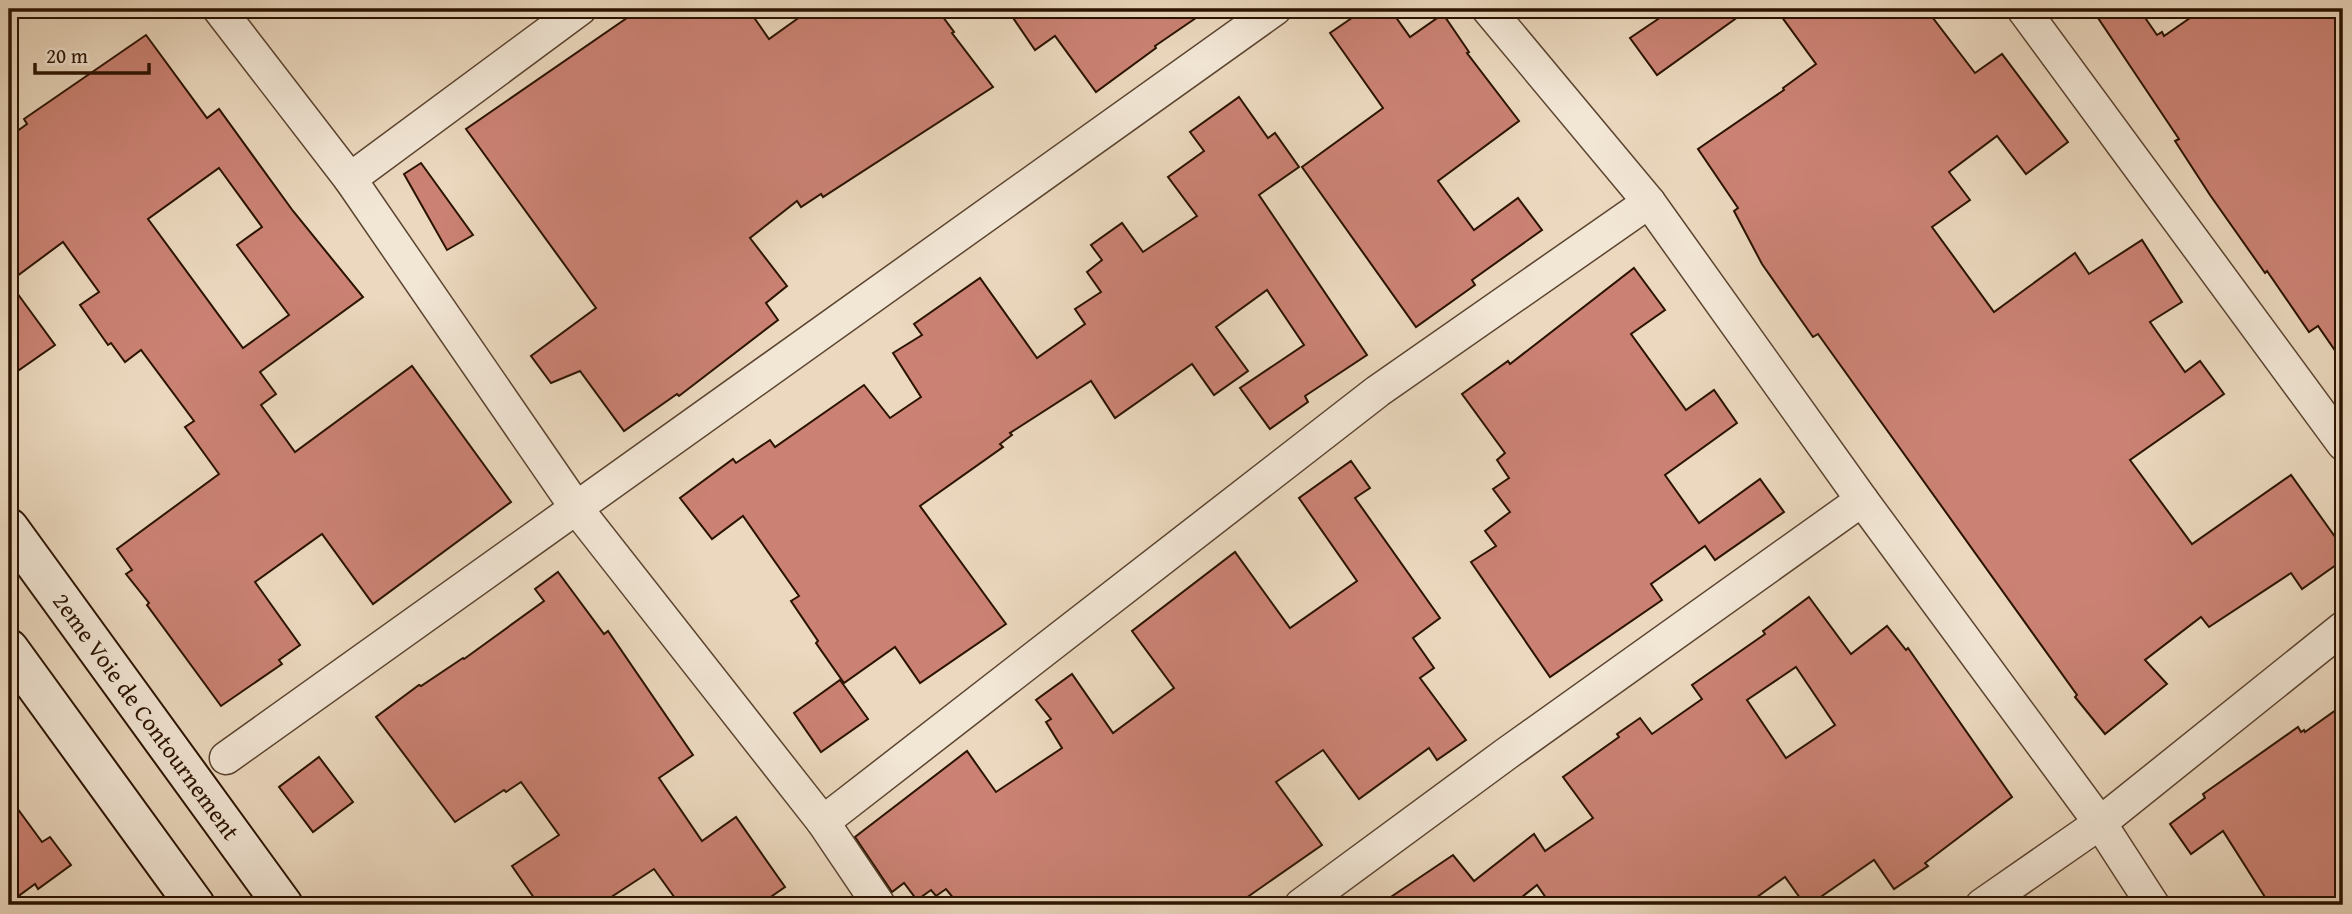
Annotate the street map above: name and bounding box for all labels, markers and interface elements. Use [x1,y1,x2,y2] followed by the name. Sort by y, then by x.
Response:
[35,32,149,76] scale bar
[46,40,88,71] text: 20 m
[45,585,249,848] street label: 2eme Voie de Contournement

